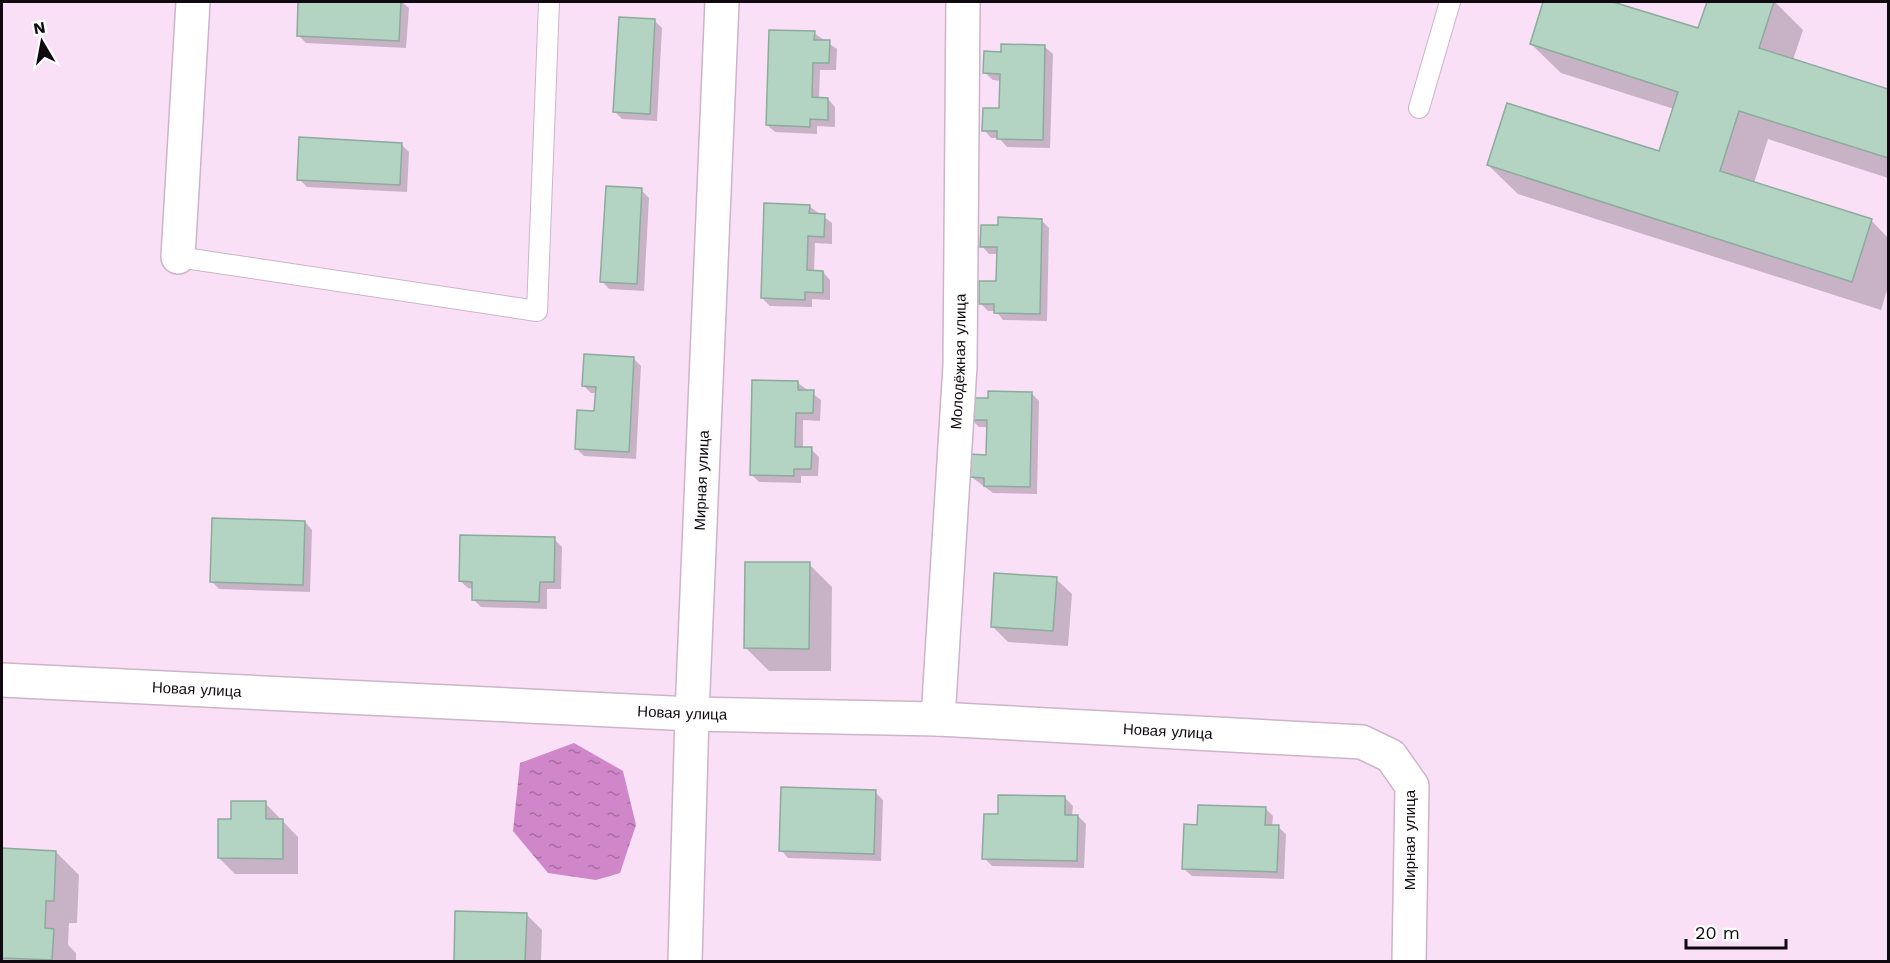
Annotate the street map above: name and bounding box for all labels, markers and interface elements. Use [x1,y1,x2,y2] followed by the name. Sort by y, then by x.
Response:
[12,12,72,72] north arrow
[32,17,47,38] text: N
[947,293,970,430] street label: Молодёжная улица
[691,429,713,531] street label: Мирная улица
[151,678,243,701] street label: Новая улица
[637,702,728,724] street label: Новая улица
[1122,720,1214,743] street label: Новая улица
[1401,789,1419,890] street label: Мирная улица
[1686,912,1786,950] scale bar
[1695,922,1740,943] text: 20 m

